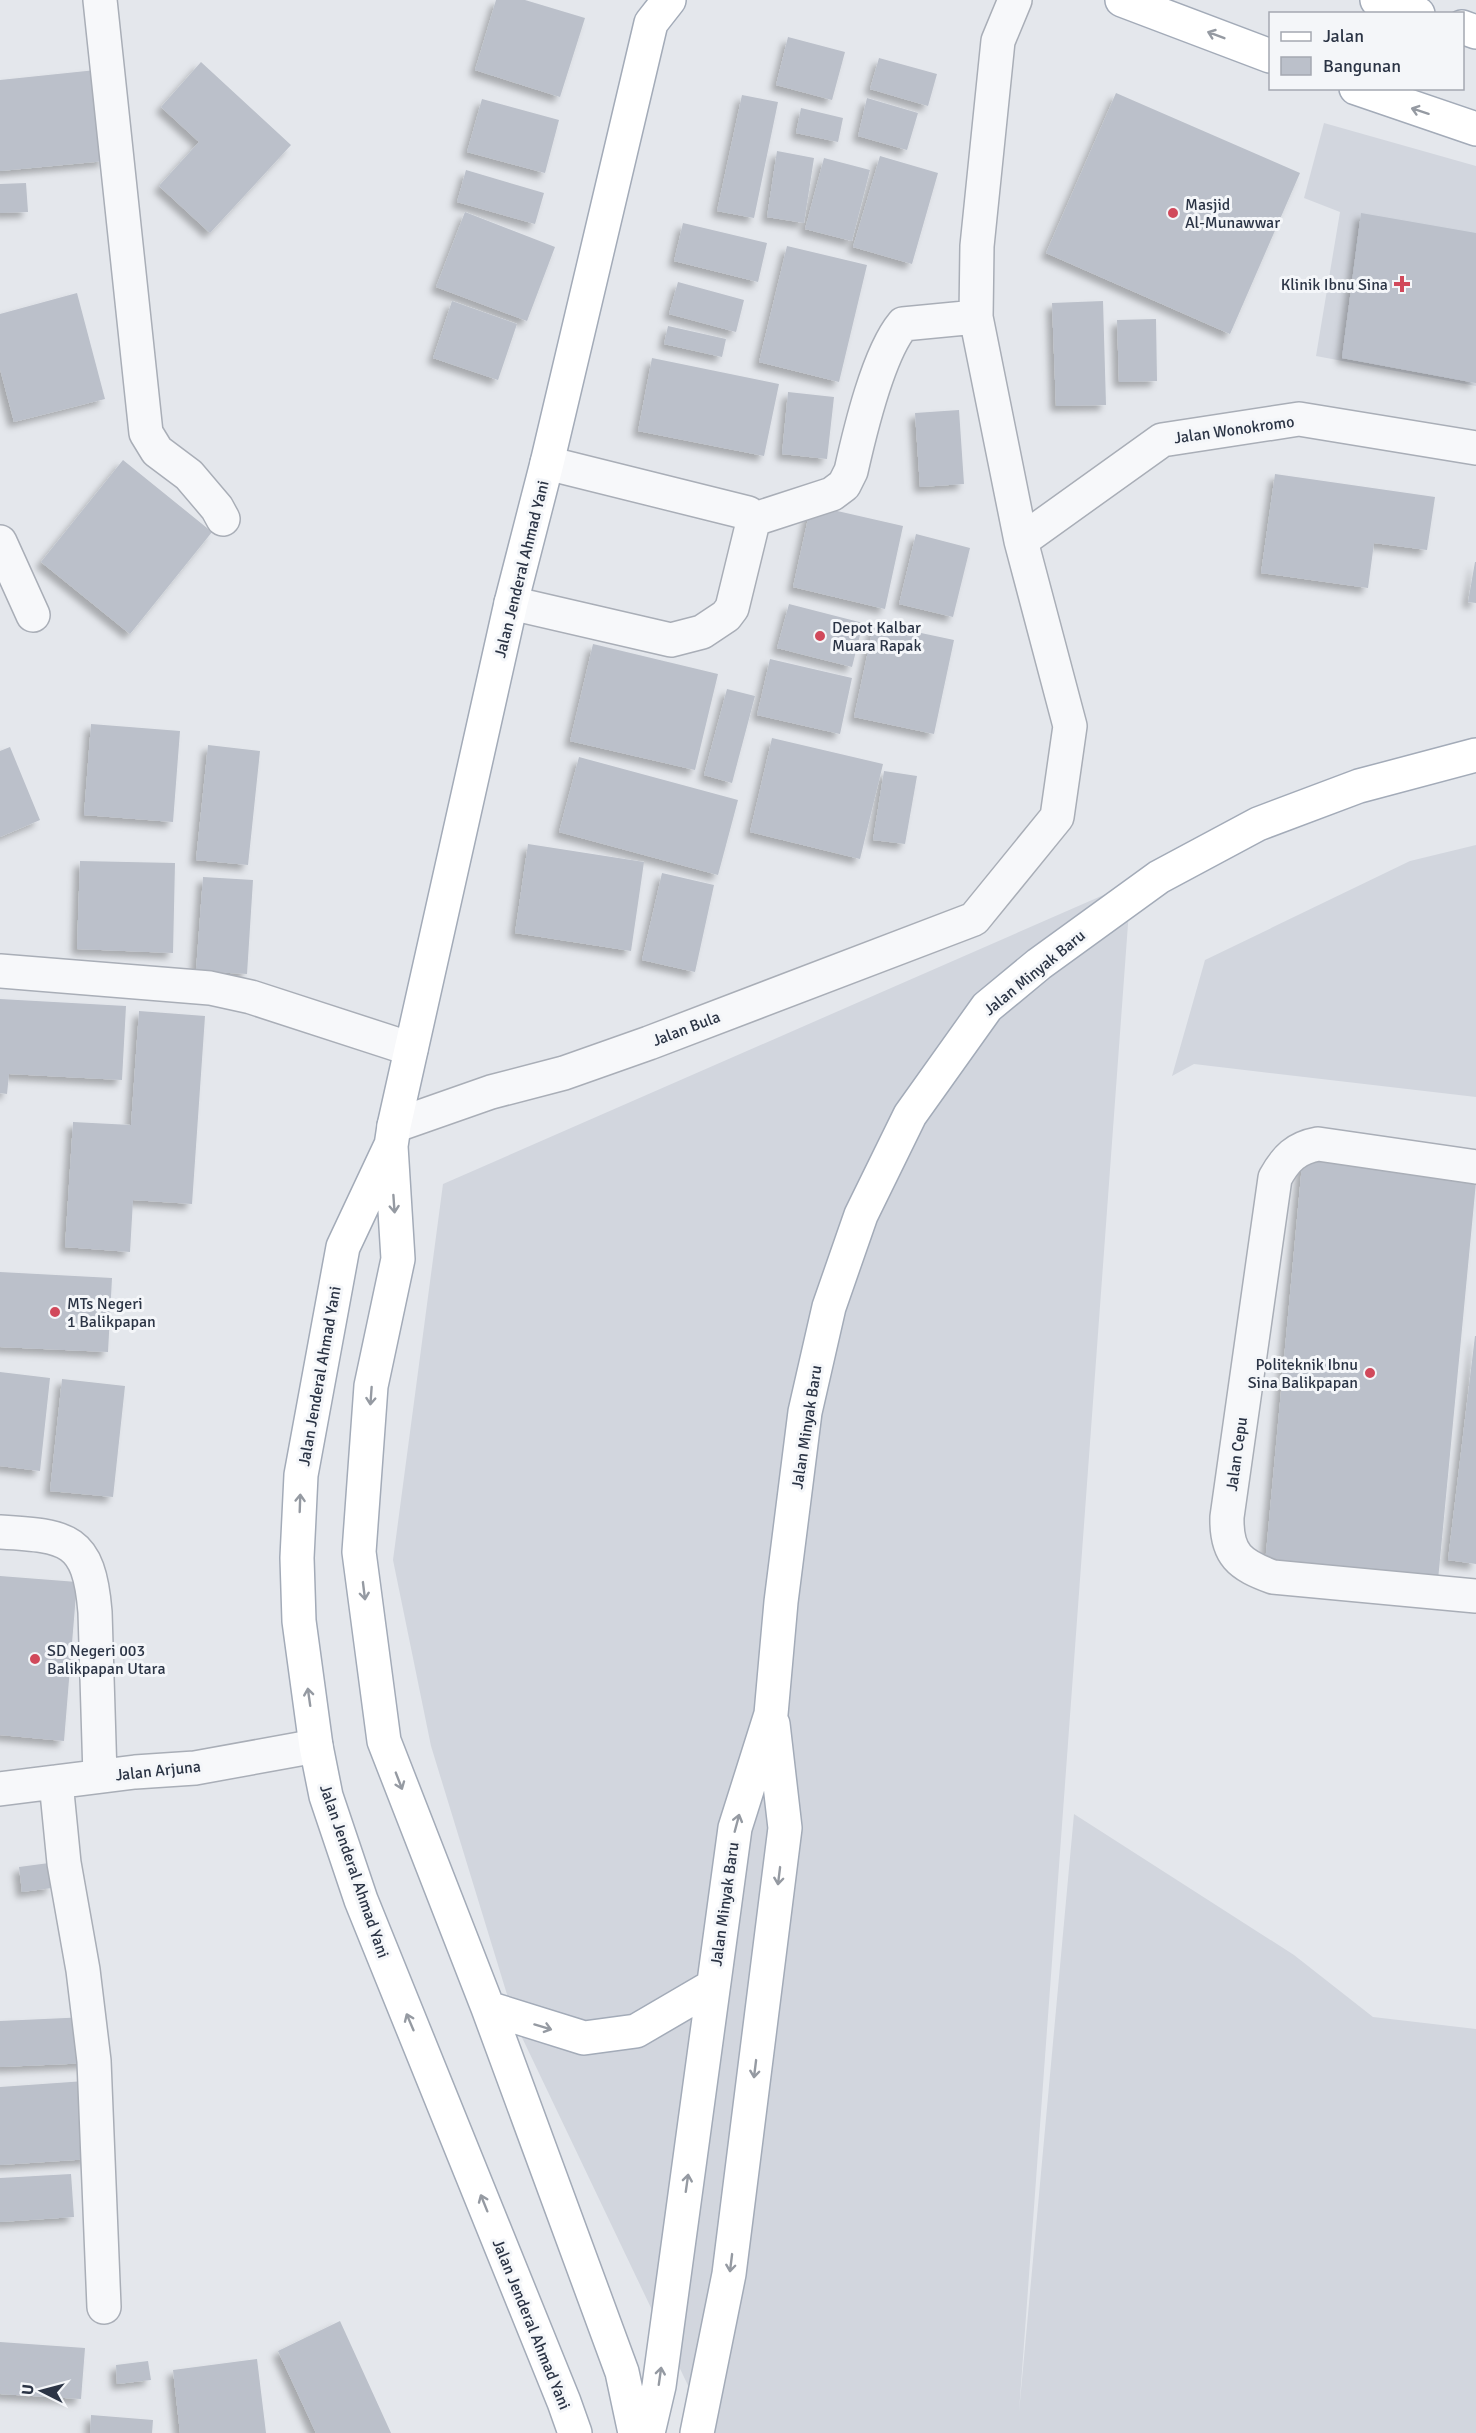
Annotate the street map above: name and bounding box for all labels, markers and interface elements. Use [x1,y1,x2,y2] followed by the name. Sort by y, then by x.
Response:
[1269,12,1464,90] legend
[1323,25,1364,47] text: Jalan
[1207,29,1226,40] one-way arrow
[1323,55,1401,77] text: Bangunan
[1411,105,1430,116] one-way arrow
[1185,195,1280,233] place label: Masjid Al-Munawwar
[1166,206,1180,220] marker: Masjid Al-Munawwar
[1281,275,1388,295] place label: Klinik Ibnu Sina
[1393,275,1411,293] marker: Klinik Ibnu Sina
[1173,412,1296,448] street label: Jalan Wonokromo
[490,478,554,660] street label: Jalan Jenderal Ahmad Yani
[832,618,921,656] place label: Depot Kalbar Muara Rapak
[813,629,827,643] marker: Depot Kalbar Muara Rapak
[980,926,1090,1020] street label: Jalan Minyak Baru
[650,1007,723,1051] street label: Jalan Bula
[389,1194,400,1214] one-way arrow
[294,1285,346,1468] street label: Jalan Jenderal Ahmad Yani
[67,1294,156,1332] place label: MTs Negeri 1 Balikpapan
[48,1305,62,1319] marker: MTs Negeri 1 Balikpapan
[1248,1355,1358,1393] place label: Politeknik Ibnu Sina Balikpapan
[787,1364,827,1490] street label: Jalan Minyak Baru
[1363,1366,1377,1380] marker: Politeknik Ibnu Sina Balikpapan
[365,1386,376,1406] one-way arrow
[1222,1416,1252,1493] street label: Jalan Cepu
[295,1493,306,1513] one-way arrow
[359,1580,370,1600] one-way arrow
[47,1641,166,1679] place label: SD Negeri 003 Balikpapan Utara
[28,1652,42,1666] marker: SD Negeri 003 Balikpapan Utara
[304,1688,315,1707] one-way arrow
[114,1757,202,1785] street label: Jalan Arjuna
[395,1772,406,1790] one-way arrow
[315,1782,393,1961] street label: Jalan Jenderal Ahmad Yani
[732,1814,743,1833] one-way arrow
[706,1841,744,1967] street label: Jalan Minyak Baru
[773,1865,784,1885] one-way arrow
[404,2014,415,2032] one-way arrow
[534,2022,553,2033] one-way arrow
[749,2059,760,2079] one-way arrow
[682,2173,693,2193] one-way arrow
[478,2194,489,2213] one-way arrow
[488,2236,574,2413] street label: Jalan Jenderal Ahmad Yani
[725,2252,736,2272] one-way arrow
[12,2361,72,2421] north arrow
[655,2366,666,2386] one-way arrow
[18,2383,39,2396] text: U

